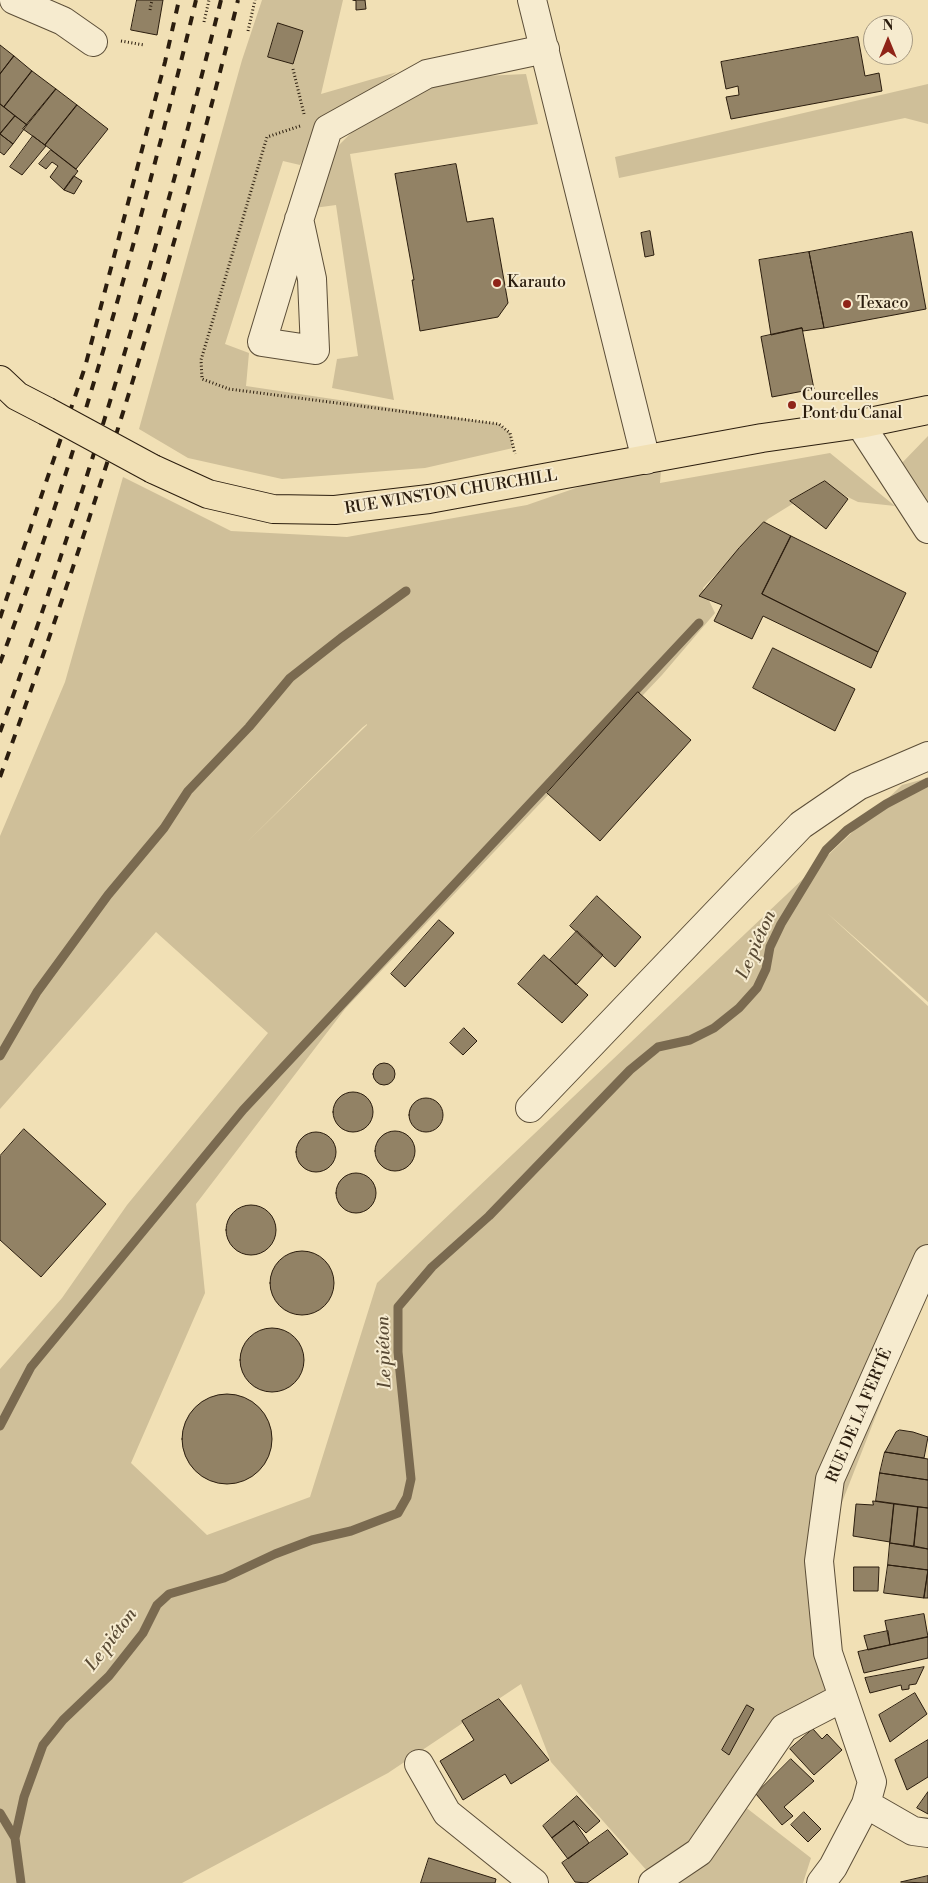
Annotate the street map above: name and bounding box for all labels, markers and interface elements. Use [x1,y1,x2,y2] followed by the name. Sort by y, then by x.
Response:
[863,15,913,65] north arrow
[882,17,894,35] text: N
[507,273,566,293] place label: Karauto
[491,277,503,289] marker: Karauto
[857,294,908,314] place label: Texaco
[841,298,853,310] marker: Texaco
[802,386,902,424] place label: Courcelles Pont du Canal
[786,399,798,411] marker: Courcelles Pont du Canal
[343,467,559,519] street label: RUE WINSTON CHURCHILL
[732,907,782,983] water label: Le piéton
[373,1315,397,1389] water label: Le piéton
[823,1346,897,1486] street label: RUE DE LA FERTÉ
[82,1604,142,1676] water label: Le piéton

